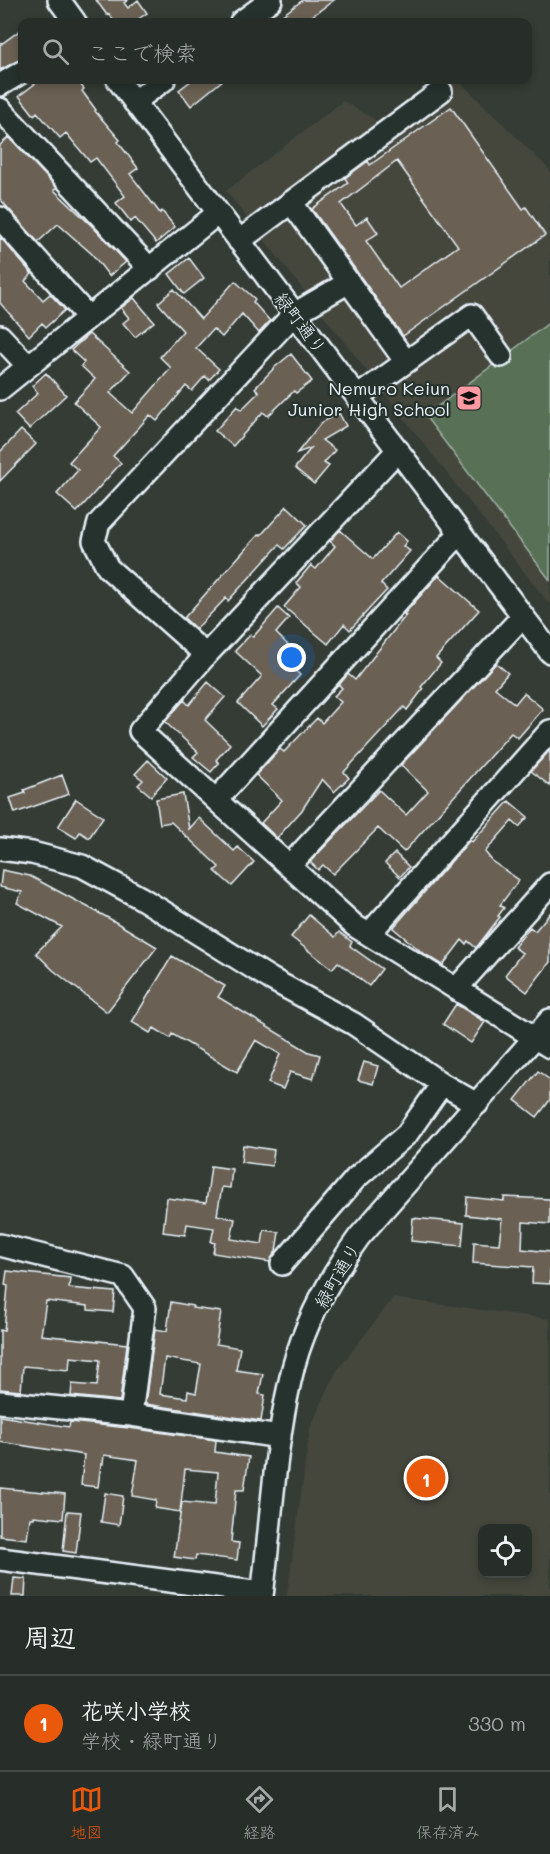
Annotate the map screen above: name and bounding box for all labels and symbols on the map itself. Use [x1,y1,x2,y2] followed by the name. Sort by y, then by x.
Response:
[270,287,332,359] street label: 緑町通り
[288,376,450,421] place label: Nemuro Keiun Junior High School
[454,383,484,413] school or university icon: Nemuro Keiun Junior High School
[277,643,306,672] your location
[309,1238,365,1312] street label: 緑町通り
[406,1456,446,1500] pin: 1

